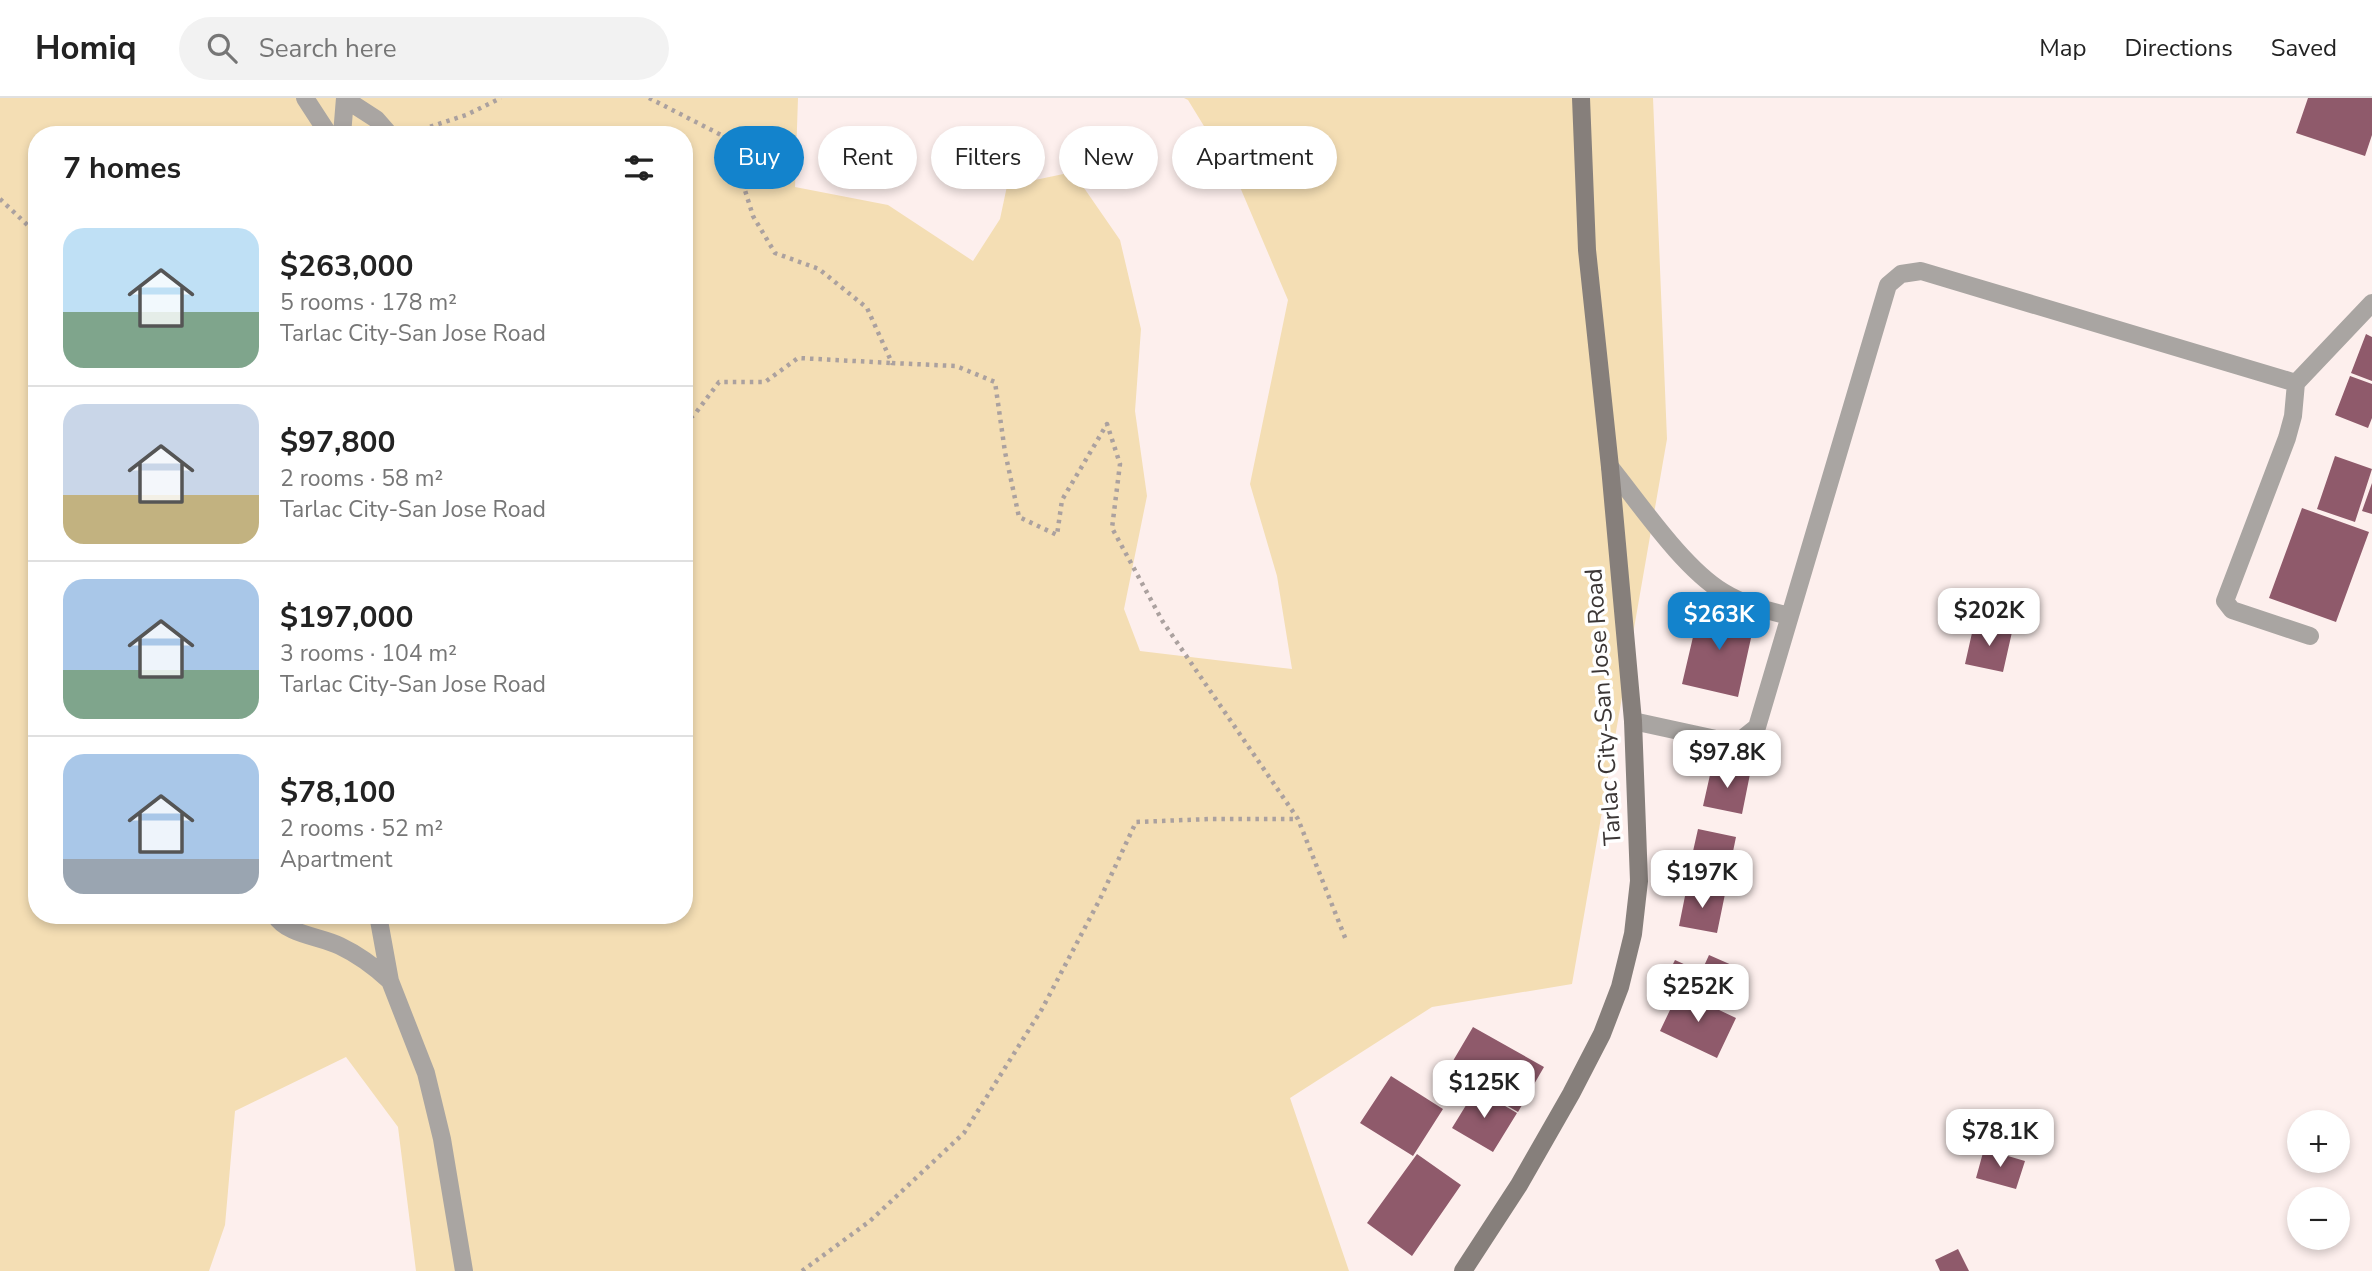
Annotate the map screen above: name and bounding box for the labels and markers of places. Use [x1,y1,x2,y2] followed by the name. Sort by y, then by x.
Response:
[1940,588,2038,648] pin: $202K
[1670,592,1768,652] pin: $263K
[1670,730,1784,790] pin: $97.8K
[1653,850,1751,910] pin: $197K
[1649,964,1747,1024] pin: $252K
[1435,1060,1533,1120] pin: $125K
[1943,1110,2057,1169] pin: $78.1K

